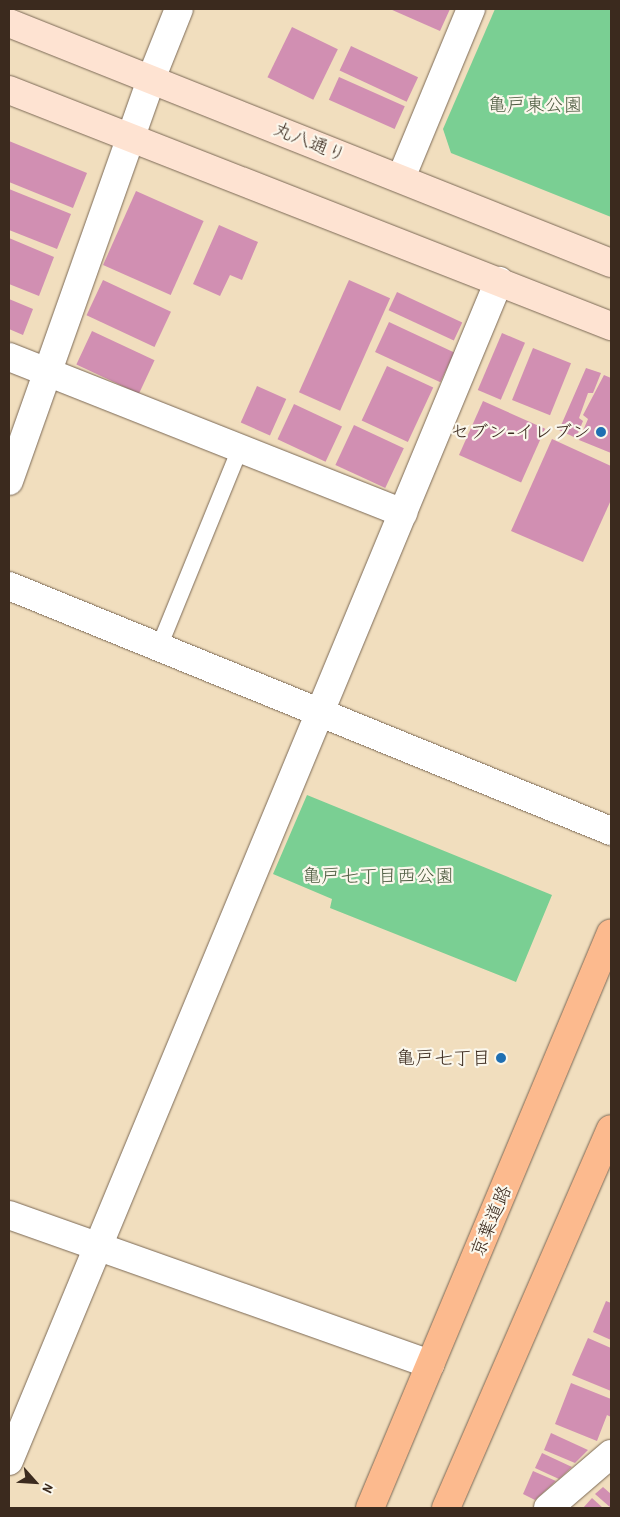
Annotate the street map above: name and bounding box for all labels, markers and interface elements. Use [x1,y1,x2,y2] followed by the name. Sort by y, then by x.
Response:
[488,94,582,116] park label: 亀戸東公園
[270,117,350,167] street label: 丸八通り
[450,421,591,443] place label: セブン-イレブン
[595,426,607,438] marker: セブン-イレブン
[302,865,454,887] park label: 亀戸七丁目西公園
[396,1047,491,1069] place label: 亀戸七丁目
[495,1052,507,1064] marker: 亀戸七丁目
[466,1182,516,1260] street label: 京葉道路
[10,1457,60,1507] north arrow
[39,1481,59,1496] text: N

